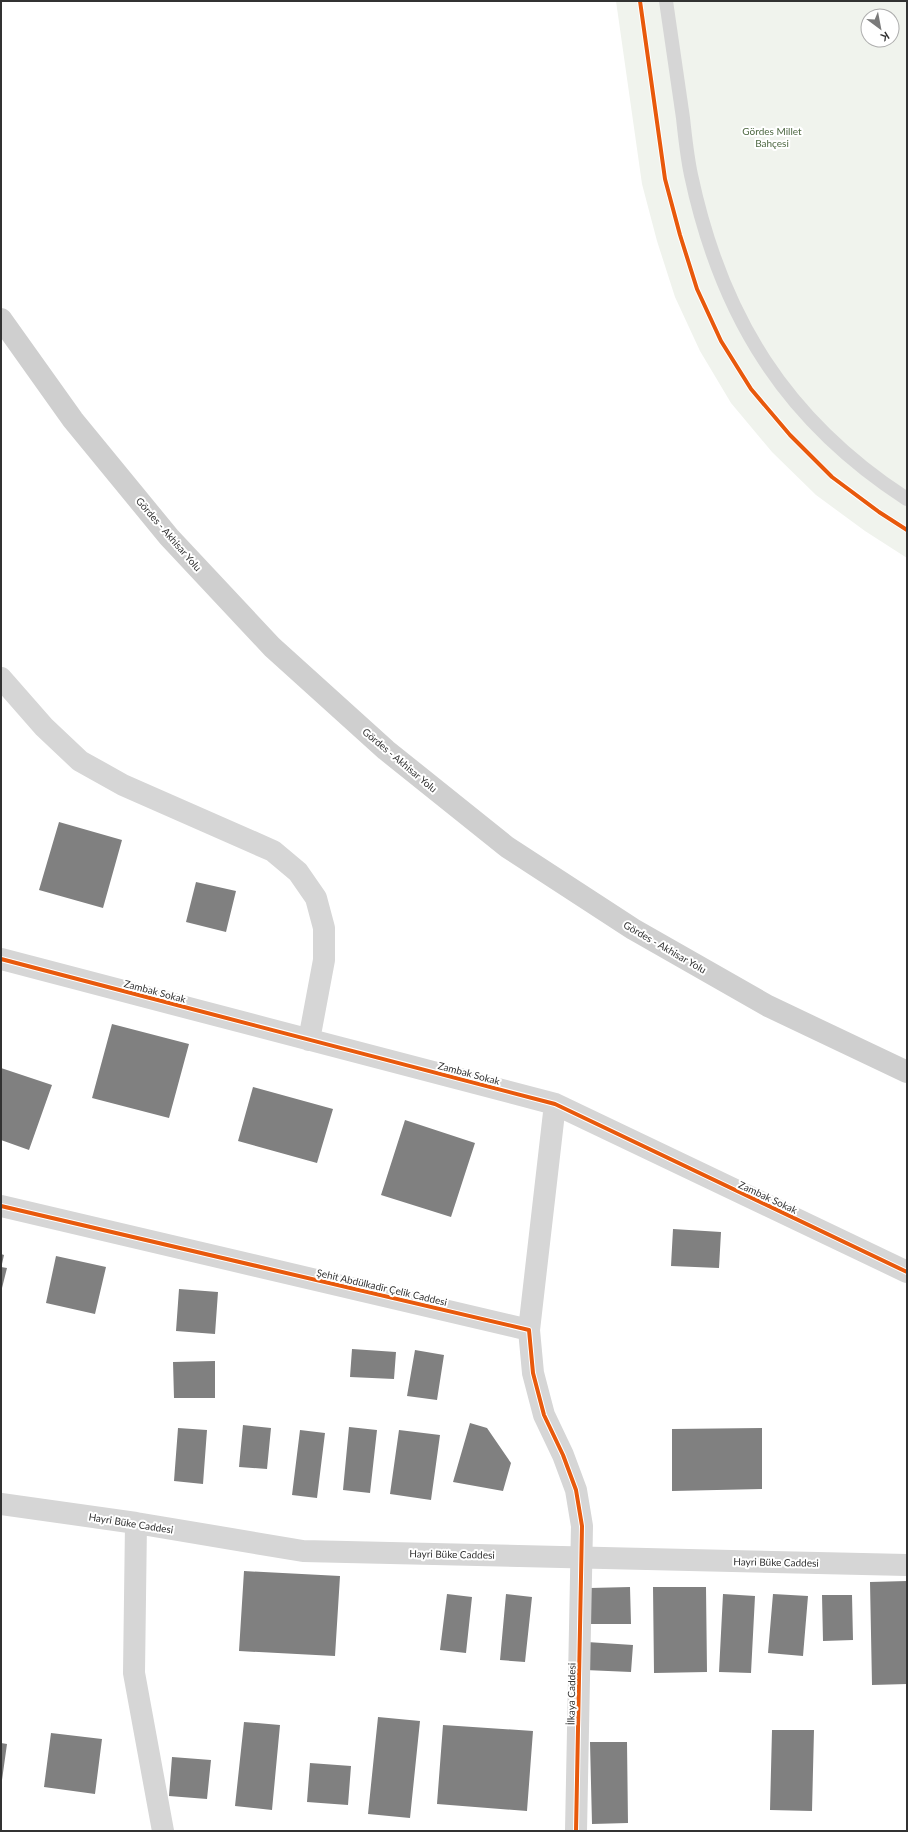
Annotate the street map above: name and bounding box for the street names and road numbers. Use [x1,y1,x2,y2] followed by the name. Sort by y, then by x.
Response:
[134,495,204,573] street label: Gördes - Akhisar Yolu
[360,725,440,795] street label: Gördes - Akhisar Yolu
[621,918,709,976] street label: Gördes - Akhisar Yolu
[123,977,188,1005] street label: Zambak Sokak
[437,1059,502,1087] street label: Zambak Sokak
[737,1178,800,1216] street label: Zambak Sokak
[316,1266,448,1308] street label: Şehit Abdülkadir Çelik Caddesi
[88,1510,174,1536] street label: Hayri Büke Caddesi
[409,1547,495,1561] street label: Hayri Büke Caddesi
[733,1555,819,1569] street label: Hayri Büke Caddesi
[564,1663,578,1725] street label: İlkaya Caddesi

